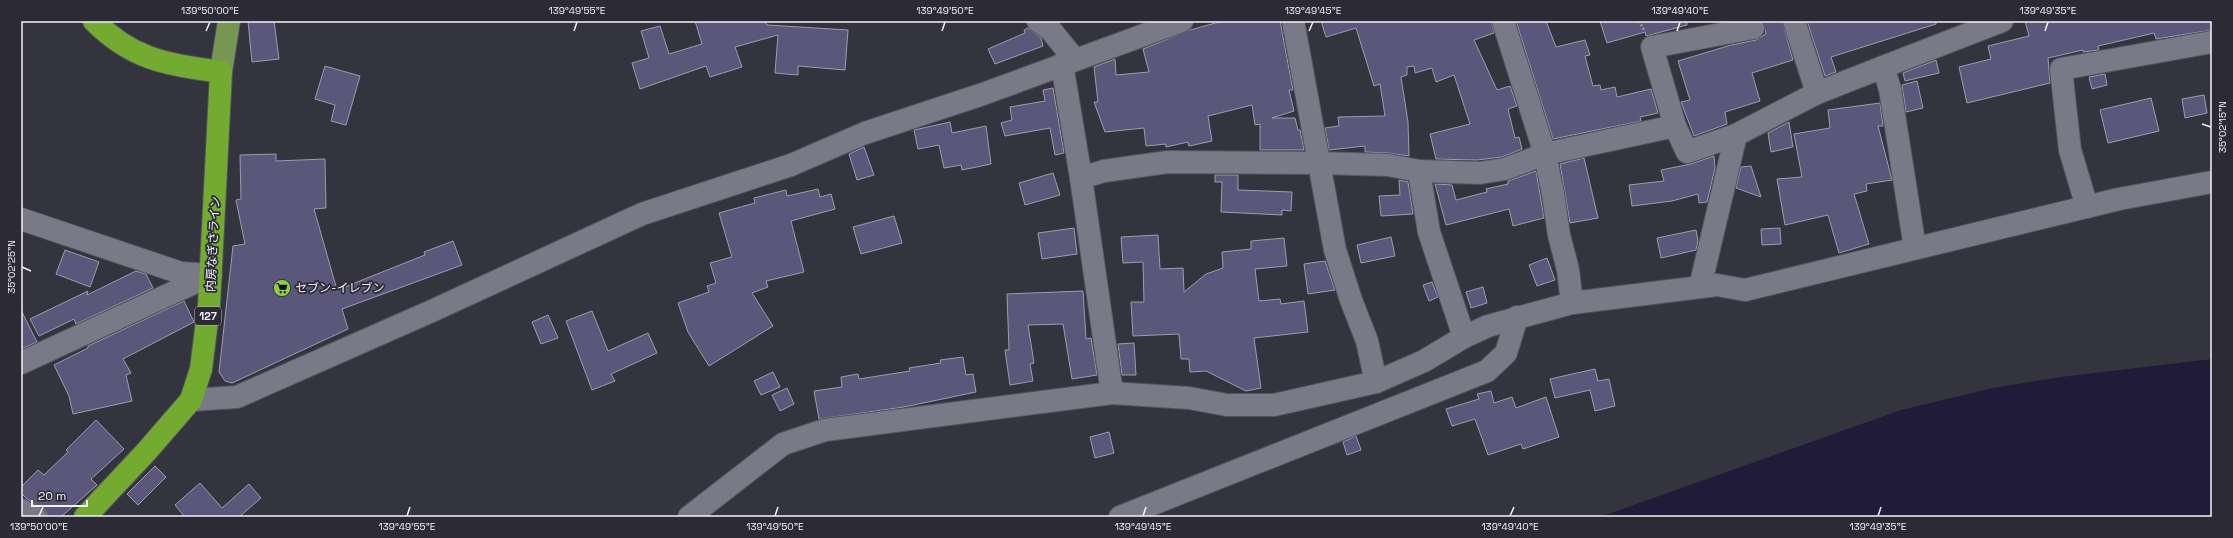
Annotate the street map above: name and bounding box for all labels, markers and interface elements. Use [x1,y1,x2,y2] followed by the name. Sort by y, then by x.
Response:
[181,4,239,17] text: 139°50'00"E
[549,4,606,17] text: 139°49'55"E
[916,4,974,17] text: 139°49'50"E
[1285,4,1342,17] text: 139°49'45"E
[1651,4,1709,17] text: 139°49'40"E
[2020,4,2077,17] text: 139°49'35"E
[2216,101,2229,153] text: 35°02'15"N
[202,196,224,292] street label: 内房なぎさライン
[5,240,18,294] text: 35°02'25"N
[272,278,292,298] supermarket icon: セブン-イレブン
[295,280,384,296] place label: セブン-イレブン
[195,307,221,325] road number: 127
[32,482,87,508] scale bar
[38,488,66,504] text: 20 m
[10,520,68,533] text: 139°50'00"E
[379,520,436,533] text: 139°49'55"E
[746,520,804,533] text: 139°49'50"E
[1115,520,1172,533] text: 139°49'45"E
[1481,520,1539,533] text: 139°49'40"E
[1850,520,1907,533] text: 139°49'35"E

